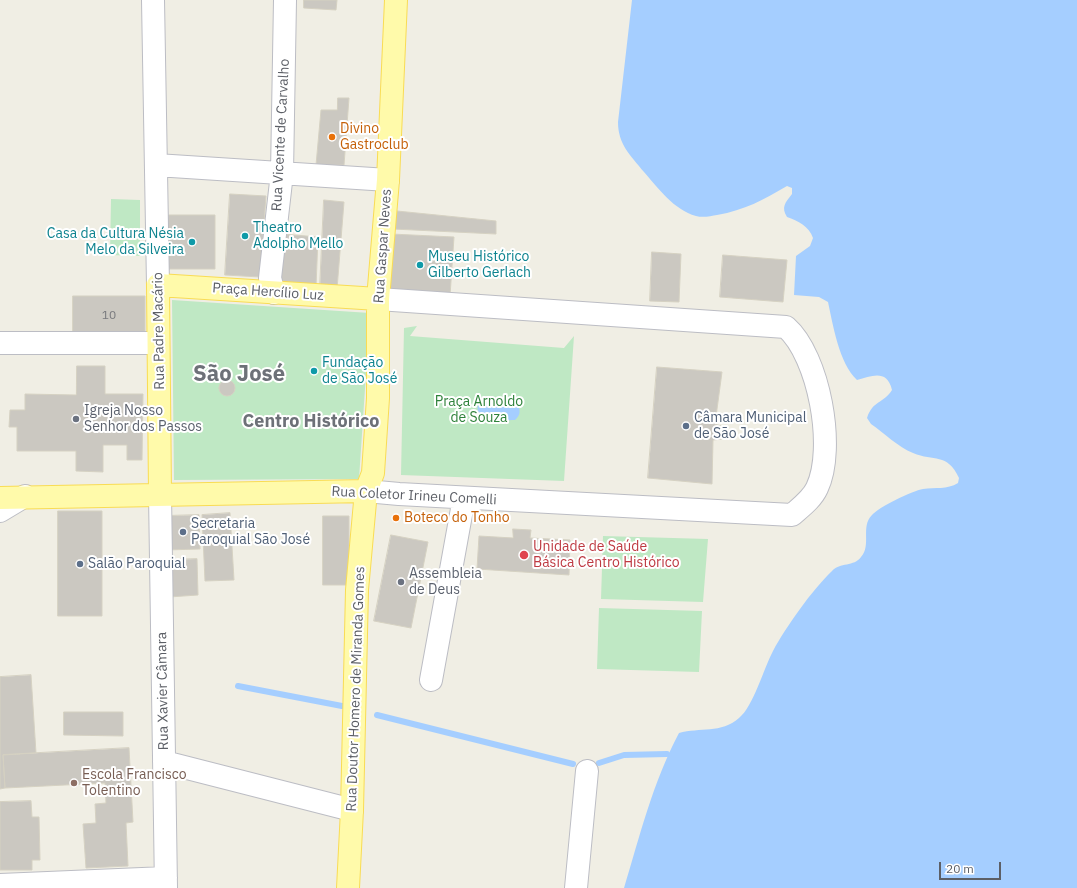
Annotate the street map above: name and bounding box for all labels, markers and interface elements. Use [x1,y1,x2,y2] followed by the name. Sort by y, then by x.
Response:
[269,58,293,212] street label: Rua Vicente de Carvalho
[340,121,409,154] place label: Divino Gastroclub
[327,132,337,142] marker: Divino Gastroclub
[371,188,395,304] street label: Rua Gaspar Neves
[253,220,343,252] place label: Theatro Adolpho Mello
[47,226,184,258] place label: Casa da Cultura Nésia Melo da Silveira
[240,231,250,241] marker: Theatro Adolpho Mello
[187,237,197,247] marker: Casa da Cultura Nésia Melo da Silveira
[428,249,531,282] place label: Museu Histórico Gilberto Gerlach
[415,260,425,270] marker: Museu Histórico Gilberto Gerlach
[150,272,168,390] street label: Rua Padre Macário
[212,280,324,304] street label: Praça Hercílio Luz
[102,309,116,323] house number: 10
[322,355,397,388] place label: Fundação de São José
[193,362,285,388] district label: São José
[309,366,319,376] marker: Fundação de São José
[435,394,523,426] park label: Praça Arnoldo de Souza
[84,403,202,436] place label: Igreja Nosso Senhor dos Passos
[694,410,806,442] place label: Câmara Municipal de São José
[243,411,379,433] district label: Centro Histórico
[71,414,81,424] marker: Igreja Nosso Senhor dos Passos
[681,421,691,431] marker: Câmara Municipal de São José
[331,483,497,509] street label: Rua Coletor Irineu Comelli
[404,510,510,526] place label: Boteco do Tonho
[391,513,401,523] marker: Boteco do Tonho
[191,516,310,548] place label: Secretaria Paroquial São José
[178,527,188,537] marker: Secretaria Paroquial São José
[533,539,679,572] place label: Unidade de Saúde Básica Centro Histórico
[518,549,530,561] marker: Unidade de Saúde Básica Centro Histórico
[88,556,186,572] place label: Salão Paroquial
[75,559,85,569] marker: Salão Paroquial
[343,566,369,812] street label: Rua Doutor Homero de Miranda Gomes
[409,566,482,598] place label: Assembleia de Deus
[396,577,406,587] marker: Assembleia de Deus
[154,632,172,750] street label: Rua Xavier Câmara
[82,767,187,800] place label: Escola Francisco Tolentino
[69,778,79,788] marker: Escola Francisco Tolentino
[941,854,1003,880] scale bar
[946,861,974,876] text: 20 m

